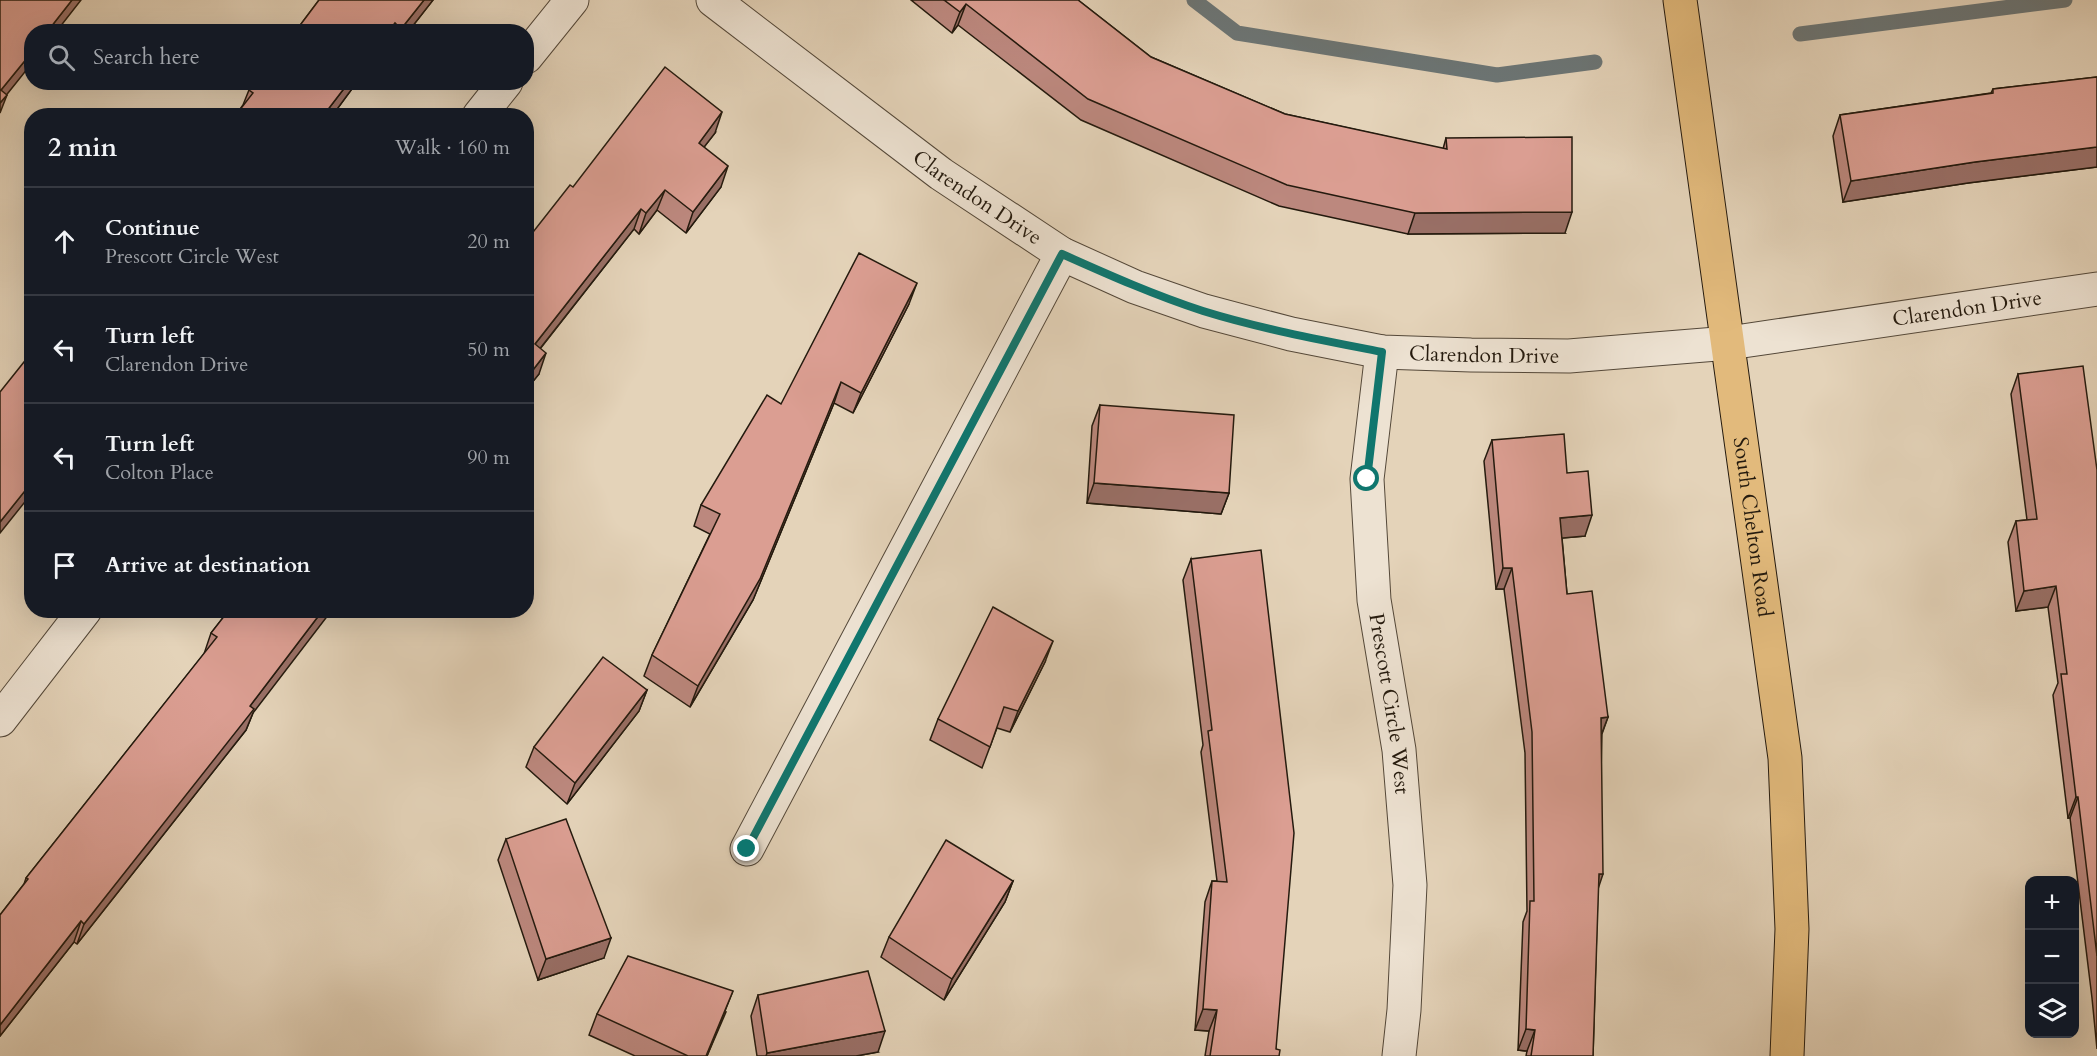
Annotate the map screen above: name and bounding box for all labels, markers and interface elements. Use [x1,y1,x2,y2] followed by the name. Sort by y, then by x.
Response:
[24,24,534,90] search box
[45,41,78,74] icon: search
[93,42,200,72] text: Search here
[48,130,117,165] text: 2 min
[395,134,510,161] text: Walk · 160 m
[907,143,1048,251] street label: Clarendon Drive
[105,213,200,243] text: Continue
[48,225,81,258] icon: ahead
[467,228,510,255] text: 20 m
[105,243,279,270] text: Prescott Circle West
[1890,283,2044,333] street label: Clarendon Drive
[105,321,194,351] text: Turn left
[48,333,81,366] icon: left
[467,336,510,363] text: 50 m
[1408,338,1560,370] street label: Clarendon Drive
[105,351,248,378] text: Clarendon Drive
[105,429,194,459] text: Turn left
[1726,435,1780,619] street label: South Chelton Road
[48,441,81,474] icon: left
[467,444,510,471] text: 90 m
[105,459,214,486] text: Colton Place
[1353,465,1379,491] route start
[48,549,81,582] icon: arrive
[105,550,310,580] text: Arrive at destination
[1362,611,1417,796] street label: Prescott Circle West
[733,835,759,861] route end
[2025,876,2079,1038] map controls
[2025,876,2079,930] button: +
[2025,930,2079,984] button: −
[2025,984,2079,1038] button: layers

